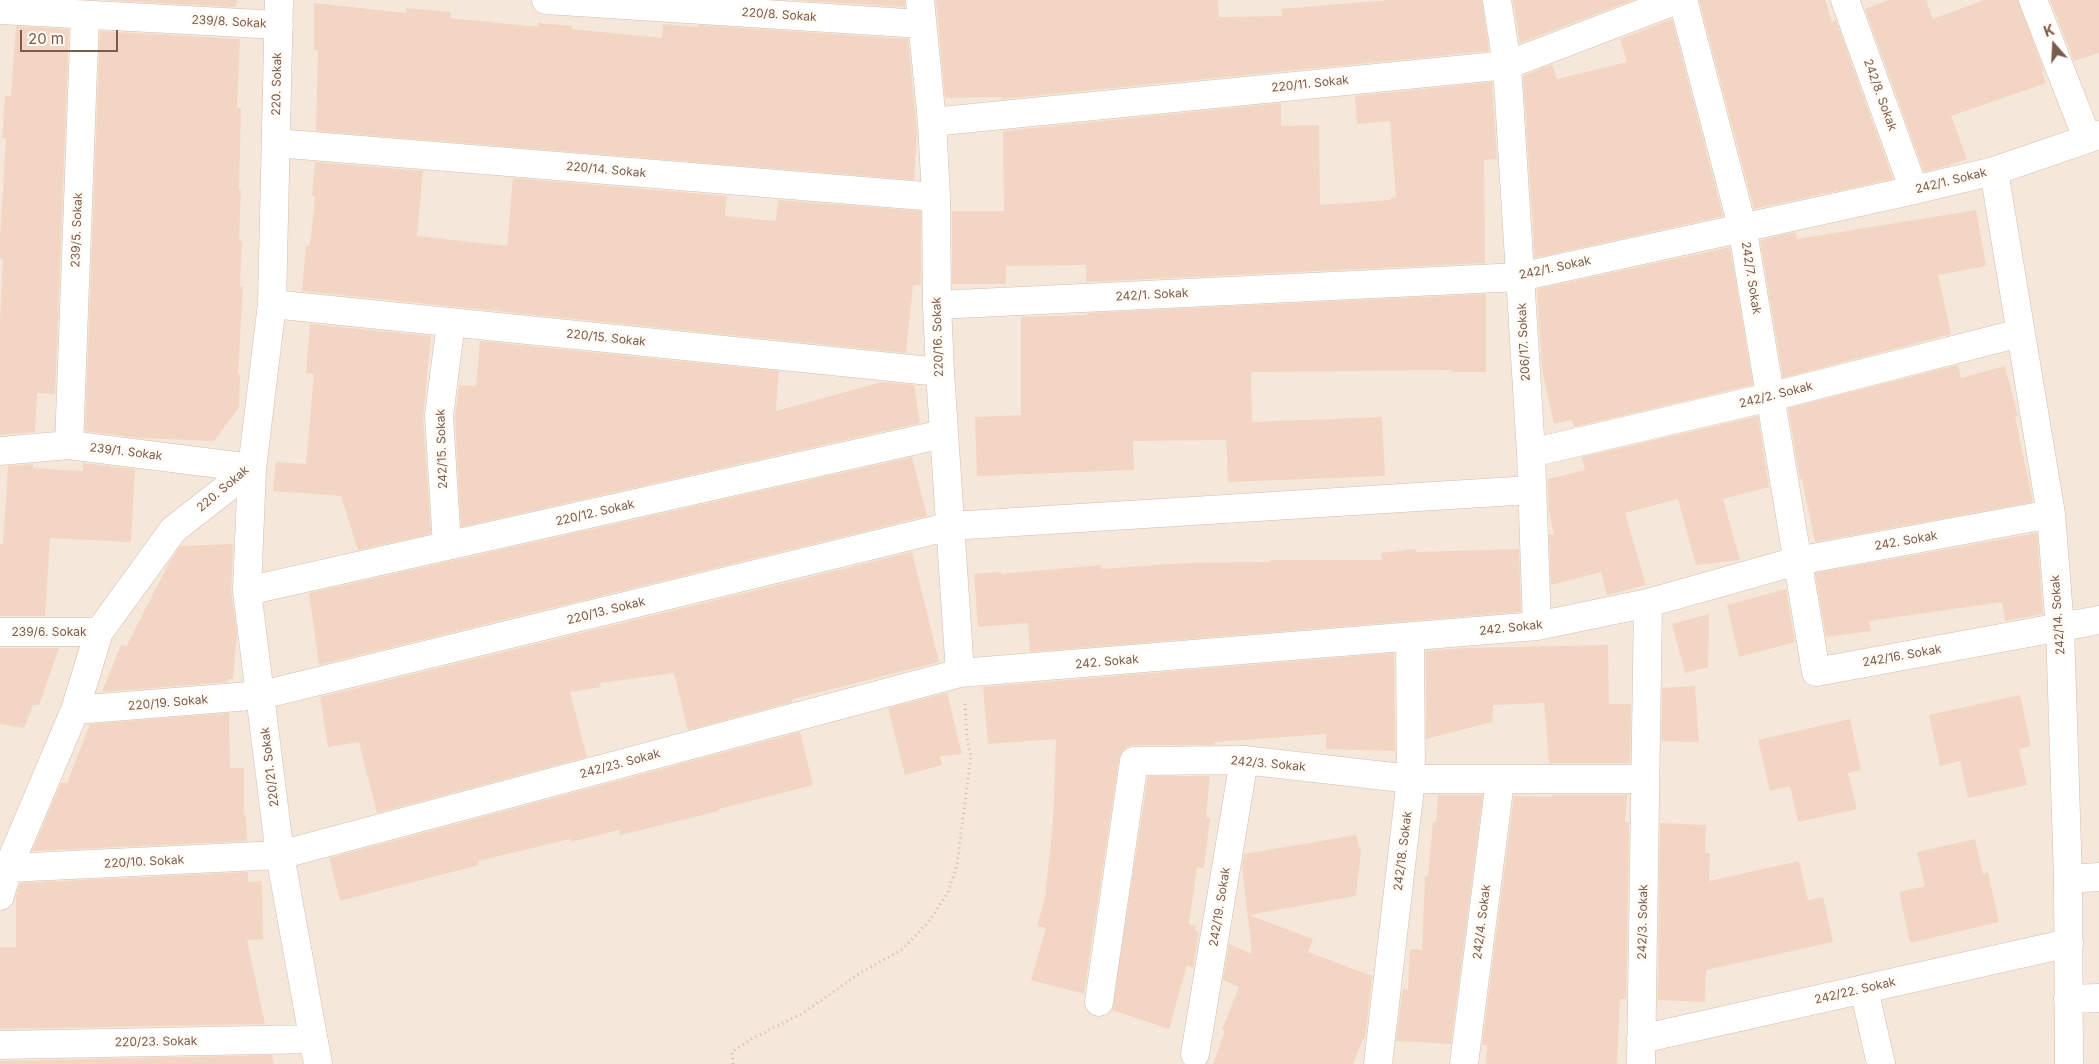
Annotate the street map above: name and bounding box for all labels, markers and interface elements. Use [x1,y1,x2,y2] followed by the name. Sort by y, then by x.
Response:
[741,5,817,25] street label: 220/8. Sokak
[191,13,267,31] street label: 239/8. Sokak
[22,20,120,52] scale bar
[2029,20,2079,70] north arrow
[2041,21,2056,40] text: K
[28,29,64,48] text: 20 m
[269,52,285,116] street label: 220. Sokak
[1860,57,1900,133] street label: 242/8. Sokak
[1270,73,1350,95] street label: 220/11. Sokak
[565,159,647,181] street label: 220/14. Sokak
[1914,165,1988,197] street label: 242/1. Sokak
[68,192,86,268] street label: 239/5. Sokak
[1738,241,1764,315] street label: 242/7. Sokak
[1518,253,1592,283] street label: 242/1. Sokak
[1115,286,1189,304] street label: 242/1. Sokak
[929,297,947,377] street label: 220/16. Sokak
[1515,302,1533,382] street label: 206/17. Sokak
[565,327,647,349] street label: 220/15. Sokak
[1738,379,1814,411] street label: 242/2. Sokak
[433,409,451,489] street label: 242/15. Sokak
[89,440,163,464] street label: 239/1. Sokak
[194,463,252,515] street label: 220. Sokak
[554,497,636,529] street label: 220/12. Sokak
[1873,528,1939,554] street label: 242. Sokak
[2048,574,2068,656] street label: 242/14. Sokak
[565,594,647,628] street label: 220/13. Sokak
[1479,618,1543,638] street label: 242. Sokak
[11,625,87,639] street label: 239/6. Sokak
[1861,642,1943,670] street label: 242/16. Sokak
[1075,652,1139,672] street label: 242. Sokak
[127,692,209,714] street label: 220/19. Sokak
[258,726,282,808] street label: 220/21. Sokak
[578,746,662,782] street label: 242/23. Sokak
[1230,754,1306,774] street label: 242/3. Sokak
[1391,810,1415,892] street label: 242/18. Sokak
[104,853,184,871] street label: 220/10. Sokak
[1207,866,1233,948] street label: 242/19. Sokak
[1470,884,1494,960] street label: 242/4. Sokak
[1635,884,1651,960] street label: 242/3. Sokak
[1813,975,1897,1007] street label: 242/22. Sokak
[115,1034,197,1050] street label: 220/23. Sokak

